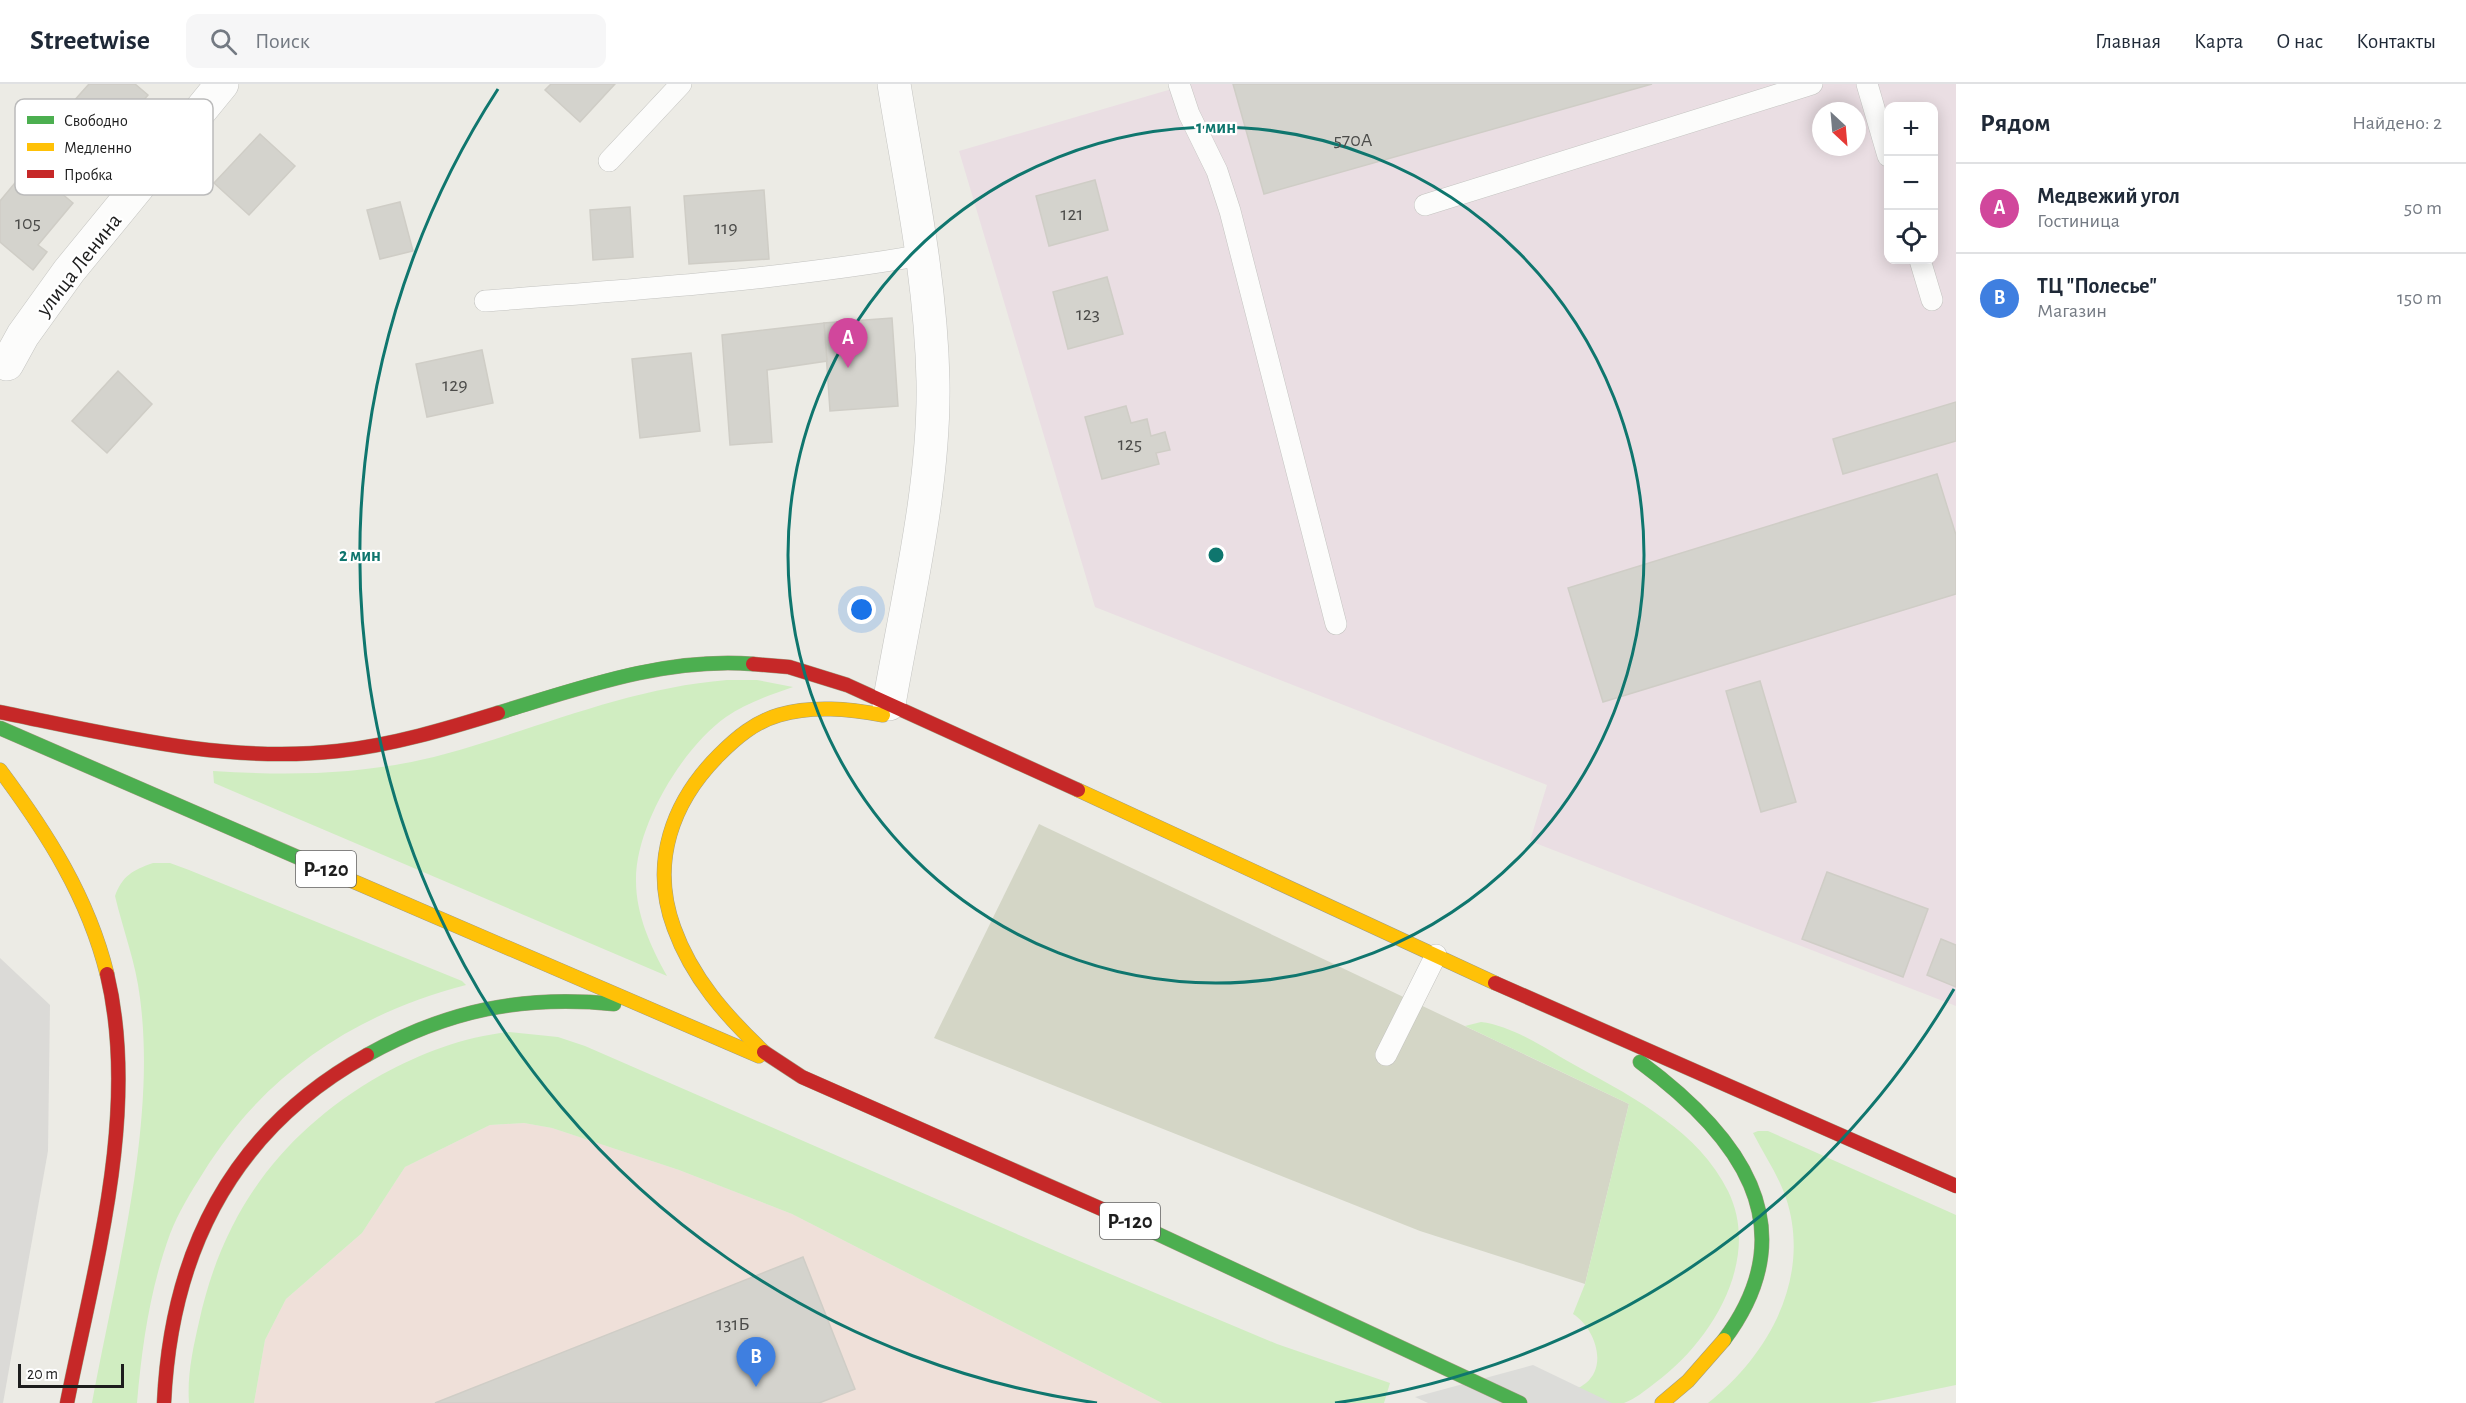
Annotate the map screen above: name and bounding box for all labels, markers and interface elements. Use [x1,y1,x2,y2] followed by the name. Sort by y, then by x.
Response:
[186,14,606,68] search box
[207,25,240,58] icon: search
[30,27,150,55] text: Streetwise
[255,30,310,52] text: Поиск
[2095,31,2161,52] text: Главная
[2194,31,2243,52] text: Карта
[2276,31,2323,52] text: О нас
[2356,31,2436,52] text: Контакты
[15,99,213,195] legend
[1812,102,1866,156] north arrow
[1884,102,1938,264] map controls
[1884,102,1938,156] button: +
[1980,110,2051,136] text: Рядом
[64,113,128,129] text: Свободно
[2352,113,2442,133] text: Найдено: 2
[1196,119,1236,137] text: 1 мин
[1333,130,1373,150] house number: 570А
[64,140,132,156] text: Медленно
[1884,156,1938,210] button: −
[64,167,113,183] text: Пробка
[2037,185,2180,207] text: Медвежий угол
[1994,198,2006,218] text: A
[2404,198,2442,218] text: 50 m
[1061,204,1083,224] house number: 121
[31,209,125,321] street label: улица Ленина
[1884,210,1938,264] button: locate
[2037,211,2120,231] text: Гостиница
[15,213,41,233] house number: 105
[714,218,738,238] house number: 119
[2037,275,2157,297] text: ТЦ "Полесье"
[1994,288,2005,308] text: B
[2397,288,2442,308] text: 150 m
[2037,301,2107,321] text: Магазин
[1076,304,1100,324] house number: 123
[828,318,868,368] pin: A
[442,375,468,395] house number: 129
[1118,434,1142,454] house number: 125
[1206,545,1226,565] centre of rings
[339,547,381,565] text: 2 мин
[847,595,876,624] your location
[296,851,356,887] road number: Р-120
[1100,1203,1160,1239] road number: Р-120
[716,1314,750,1334] house number: 131Б
[736,1338,776,1387] pin: B
[18,1361,124,1388] scale bar
[27,1366,58,1382] text: 20 m

